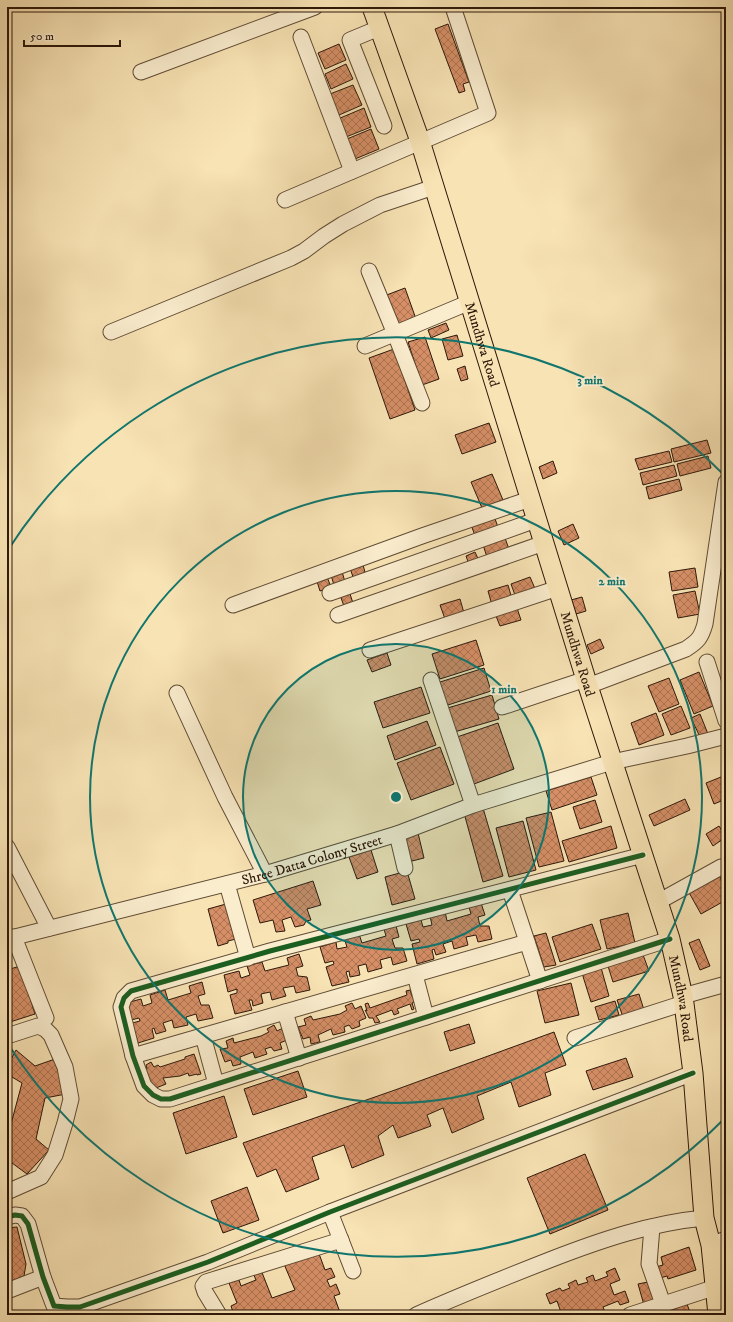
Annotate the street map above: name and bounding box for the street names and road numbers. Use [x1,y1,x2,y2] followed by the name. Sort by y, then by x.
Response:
[460,300,503,389] street label: Mundhwa Road
[556,610,599,699] street label: Mundhwa Road
[240,831,385,890] street label: Shree Datta Colony Street
[664,953,697,1043] street label: Mundhwa Road

